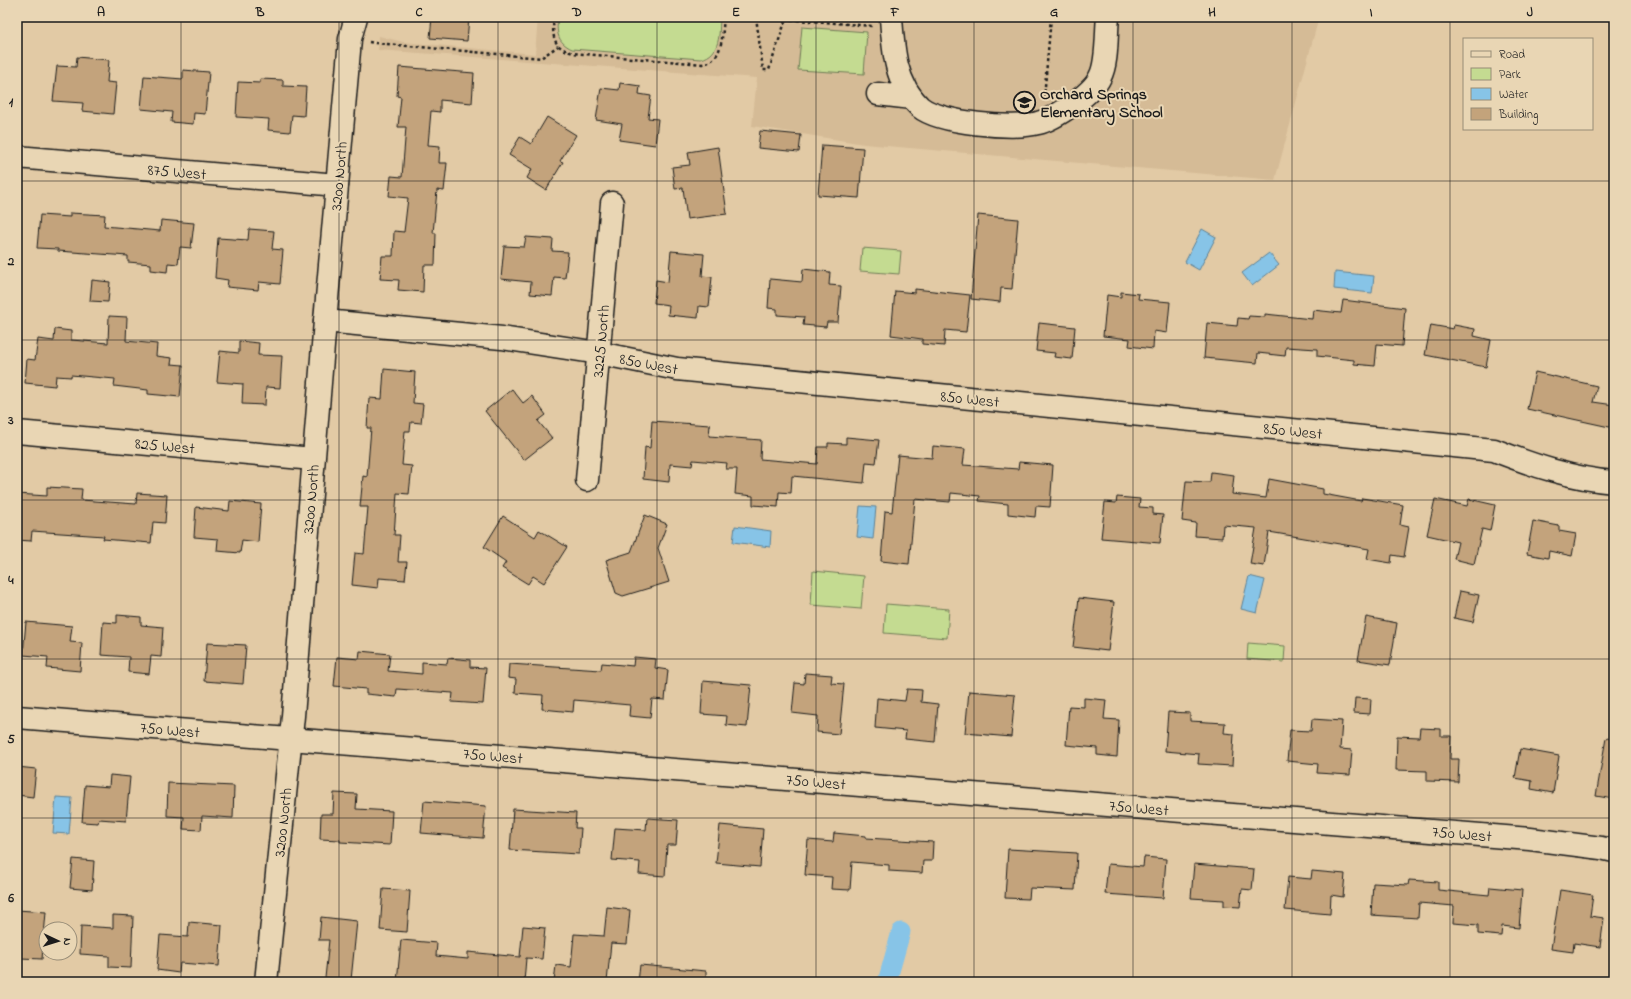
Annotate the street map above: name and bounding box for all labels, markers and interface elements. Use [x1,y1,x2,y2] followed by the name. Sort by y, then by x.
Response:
[97,3,105,22] text: A
[255,3,265,22] text: B
[415,3,423,22] text: C
[571,3,582,22] text: D
[732,3,740,22] text: E
[890,3,900,22] text: F
[1050,3,1058,22] text: G
[1208,3,1216,22] text: H
[1369,3,1373,22] text: I
[1527,3,1533,22] text: J
[1463,38,1593,130] legend
[1499,46,1525,64] text: Road
[1499,66,1521,84] text: Park
[1040,83,1163,126] place label: Orchard Springs Elementary School
[1499,86,1528,104] text: Water
[1012,89,1038,115] school or university icon: Orchard Springs Elementary School
[9,93,14,112] text: 1
[1498,106,1538,125] text: Building
[325,141,355,212] street label: 3200 North
[146,158,208,188] street label: 875 West
[7,252,15,271] text: 2
[587,304,617,378] street label: 3225 North
[617,348,681,383] street label: 850 West
[939,385,1001,415] street label: 850 West
[7,411,14,430] text: 3
[1262,417,1324,447] street label: 850 West
[134,432,196,462] street label: 825 West
[297,464,327,535] street label: 3200 North
[7,571,14,590] text: 4
[139,716,201,746] street label: 750 West
[7,730,15,749] text: 5
[462,742,524,772] street label: 750 West
[785,768,847,798] street label: 750 West
[268,786,300,858] street label: 3200 North
[1108,794,1170,824] street label: 750 West
[1431,820,1493,850] street label: 750 West
[7,889,14,908] text: 6
[38,921,78,961] north arrow
[59,937,75,946] text: N

